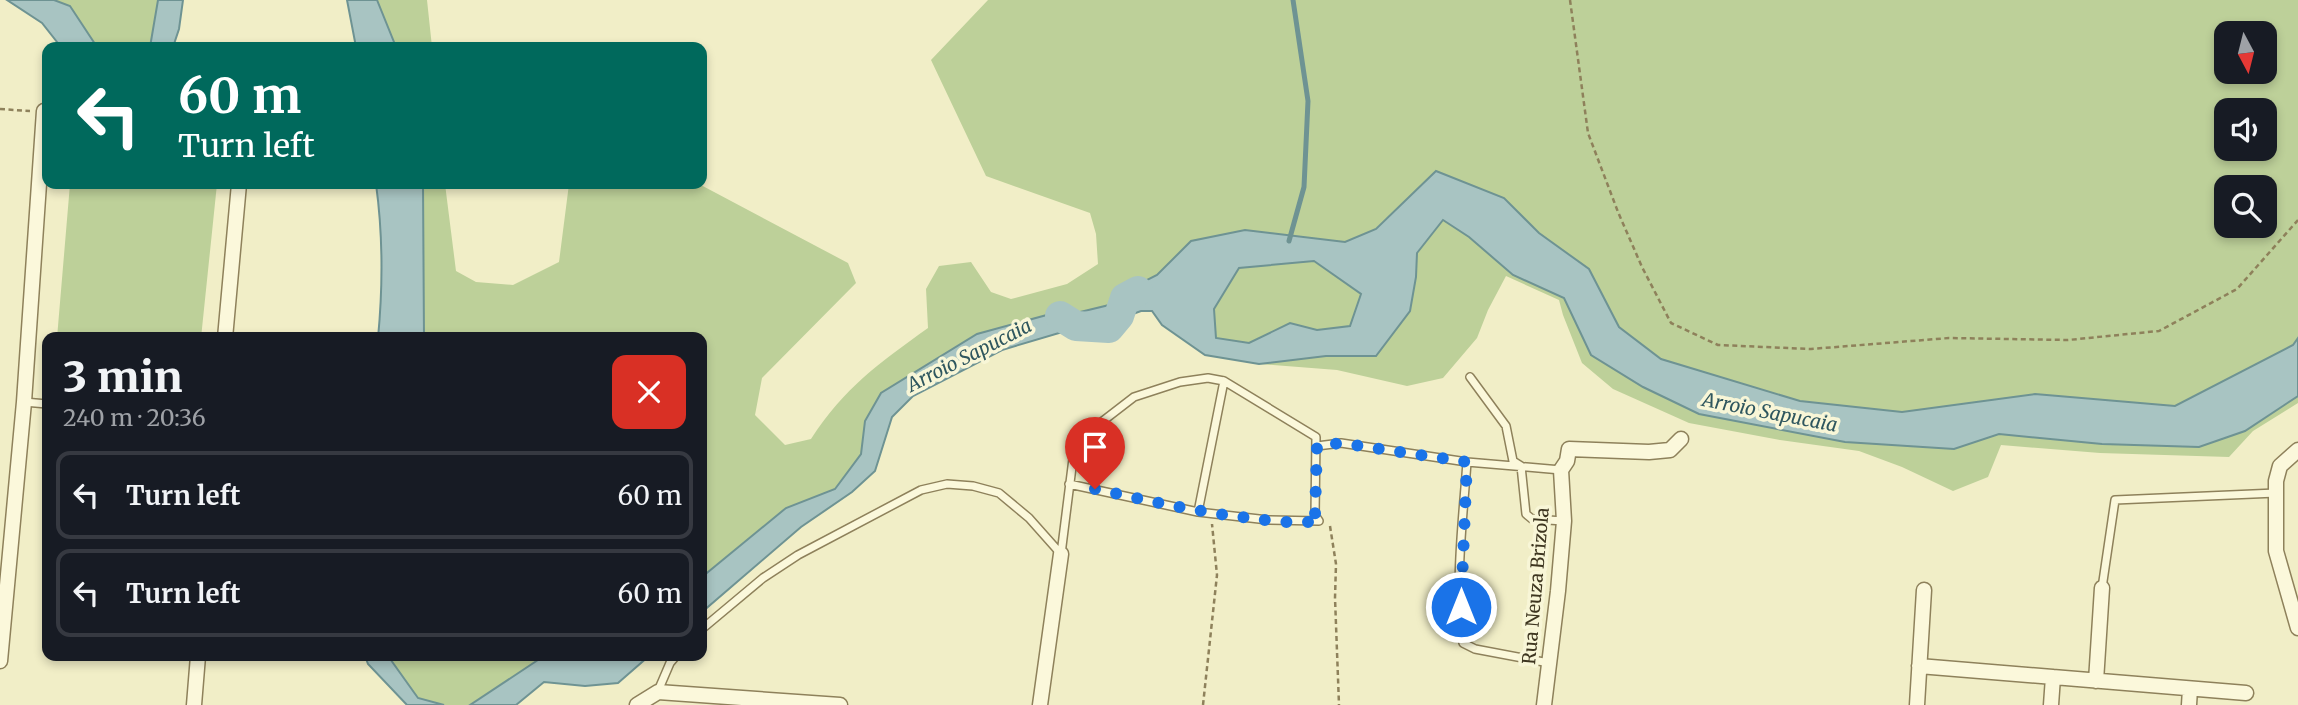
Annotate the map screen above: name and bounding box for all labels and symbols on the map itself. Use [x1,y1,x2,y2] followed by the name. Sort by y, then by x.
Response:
[2214,21,2277,84] north arrow
[901,313,1036,398] water label: Arroio Sapucaia
[1699,387,1840,437] water label: Arroio Sapucaia
[1065,417,1125,489] pin
[1517,506,1554,665] street label: Rua Neuza Brizola
[1424,570,1498,644] position arrow

